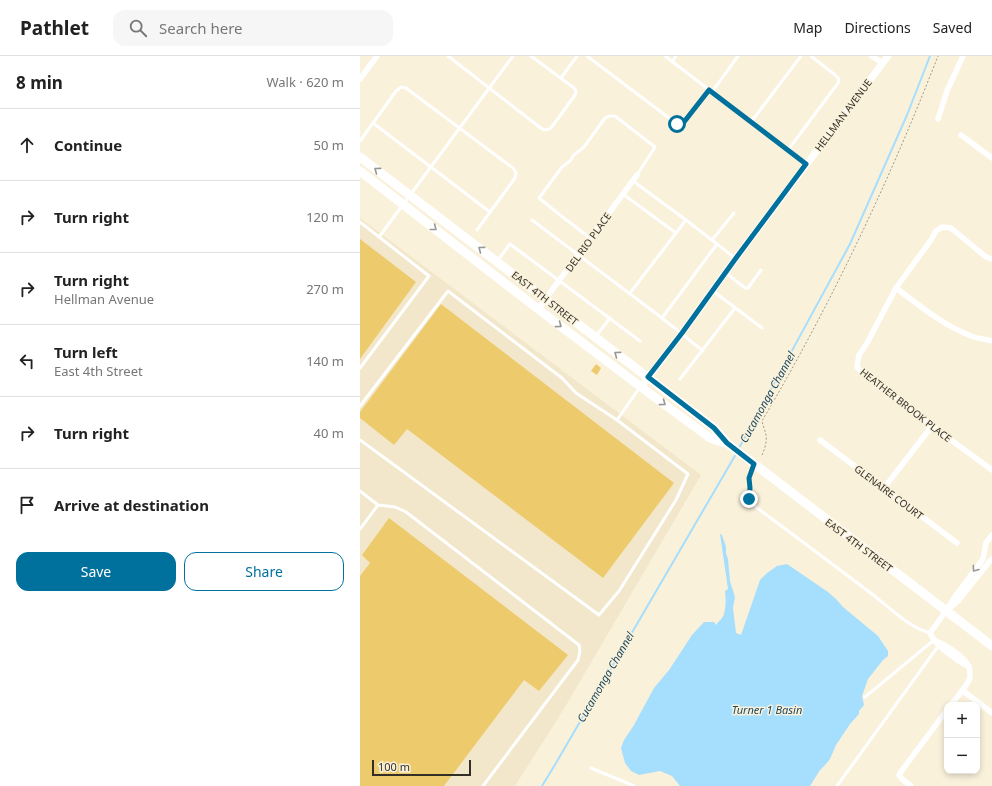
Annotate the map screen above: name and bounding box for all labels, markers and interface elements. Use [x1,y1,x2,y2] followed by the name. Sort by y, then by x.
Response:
[113,10,393,46] search box
[20,15,89,41] text: Pathlet
[127,17,149,39] icon: search
[159,18,243,38] text: Search here
[793,18,822,37] text: Map
[844,18,911,37] text: Directions
[933,18,972,37] text: Saved
[16,71,63,94] text: 8 min
[266,73,344,91] text: Walk · 620 m
[811,76,875,154] street label: HELLMAN AVENUE
[668,115,686,133] route start
[16,134,38,156] icon: ahead
[54,135,122,155] text: Continue
[314,136,344,154] text: 50 m
[375,168,382,175] one-way arrow
[16,206,38,228] icon: right
[54,207,129,227] text: Turn right
[306,208,344,226] text: 120 m
[562,210,614,274] street label: DEL RIO PLACE
[430,223,437,230] one-way arrow
[478,247,485,254] one-way arrow
[509,268,582,329] street label: EAST 4TH STREET
[54,270,129,290] text: Turn right
[16,278,38,300] icon: right
[306,280,344,298] text: 270 m
[54,290,154,308] text: Hellman Avenue
[555,320,562,327] one-way arrow
[54,342,118,362] text: Turn left
[736,348,799,445] water label: Cucamonga Channel
[16,350,38,372] icon: left
[615,351,622,358] one-way arrow
[306,352,344,370] text: 140 m
[54,362,143,380] text: East 4th Street
[857,365,955,445] street label: HEATHER BROOK PLACE
[659,398,666,406] one-way arrow
[16,422,38,444] icon: right
[54,423,129,443] text: Turn right
[314,424,344,442] text: 40 m
[852,461,927,523] street label: GLENAIRE COURT
[740,490,758,508] route end
[16,494,38,516] icon: arrive
[54,495,209,515] text: Arrive at destination
[823,515,896,575] street label: EAST 4TH STREET
[16,552,176,591] button: Save
[184,552,344,591] button: Share
[973,565,980,572] one-way arrow
[573,628,638,725] water label: Cucamonga Channel
[732,702,802,717] water label: Turner 1 Basin
[944,702,980,774] map controls
[944,702,980,738] button: +
[944,738,980,774] button: −
[372,758,471,777] scale bar
[378,759,410,774] text: 100 m

